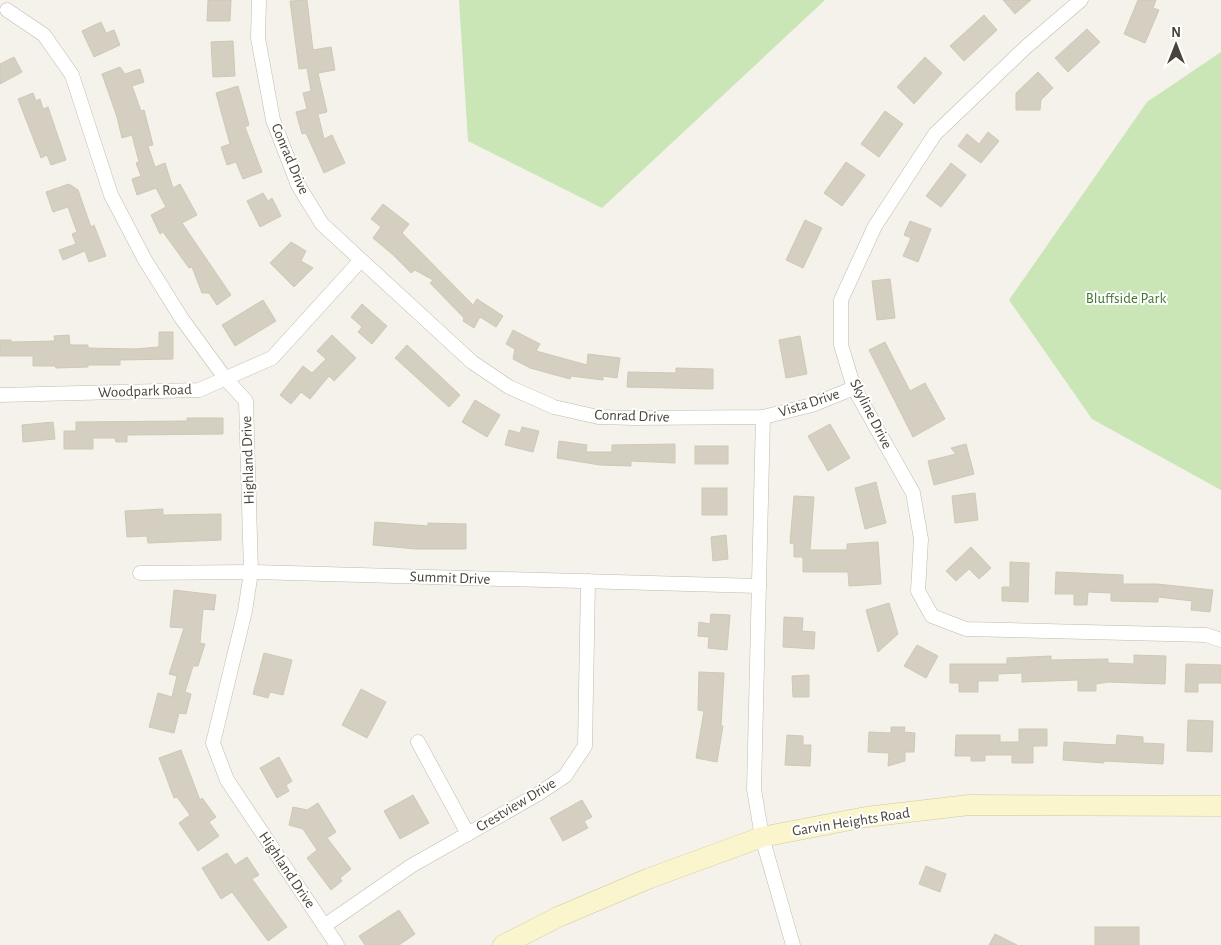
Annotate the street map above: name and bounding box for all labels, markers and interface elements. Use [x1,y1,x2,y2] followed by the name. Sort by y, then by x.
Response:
[1151,20,1201,70] north arrow
[1171,26,1181,40] text: N
[268,121,312,197] street label: Conrad Drive
[1086,291,1166,306] park label: Bluffside Park
[847,377,895,451] street label: Skyline Drive
[98,382,192,400] street label: Woodpark Road
[777,386,841,420] street label: Vista Drive
[594,407,670,425] street label: Conrad Drive
[239,415,257,505] street label: Highland Drive
[409,569,491,587] street label: Summit Drive
[473,775,559,835] street label: Crestview Drive
[791,805,911,839] street label: Garvin Heights Road
[256,829,318,911] street label: Highland Drive

